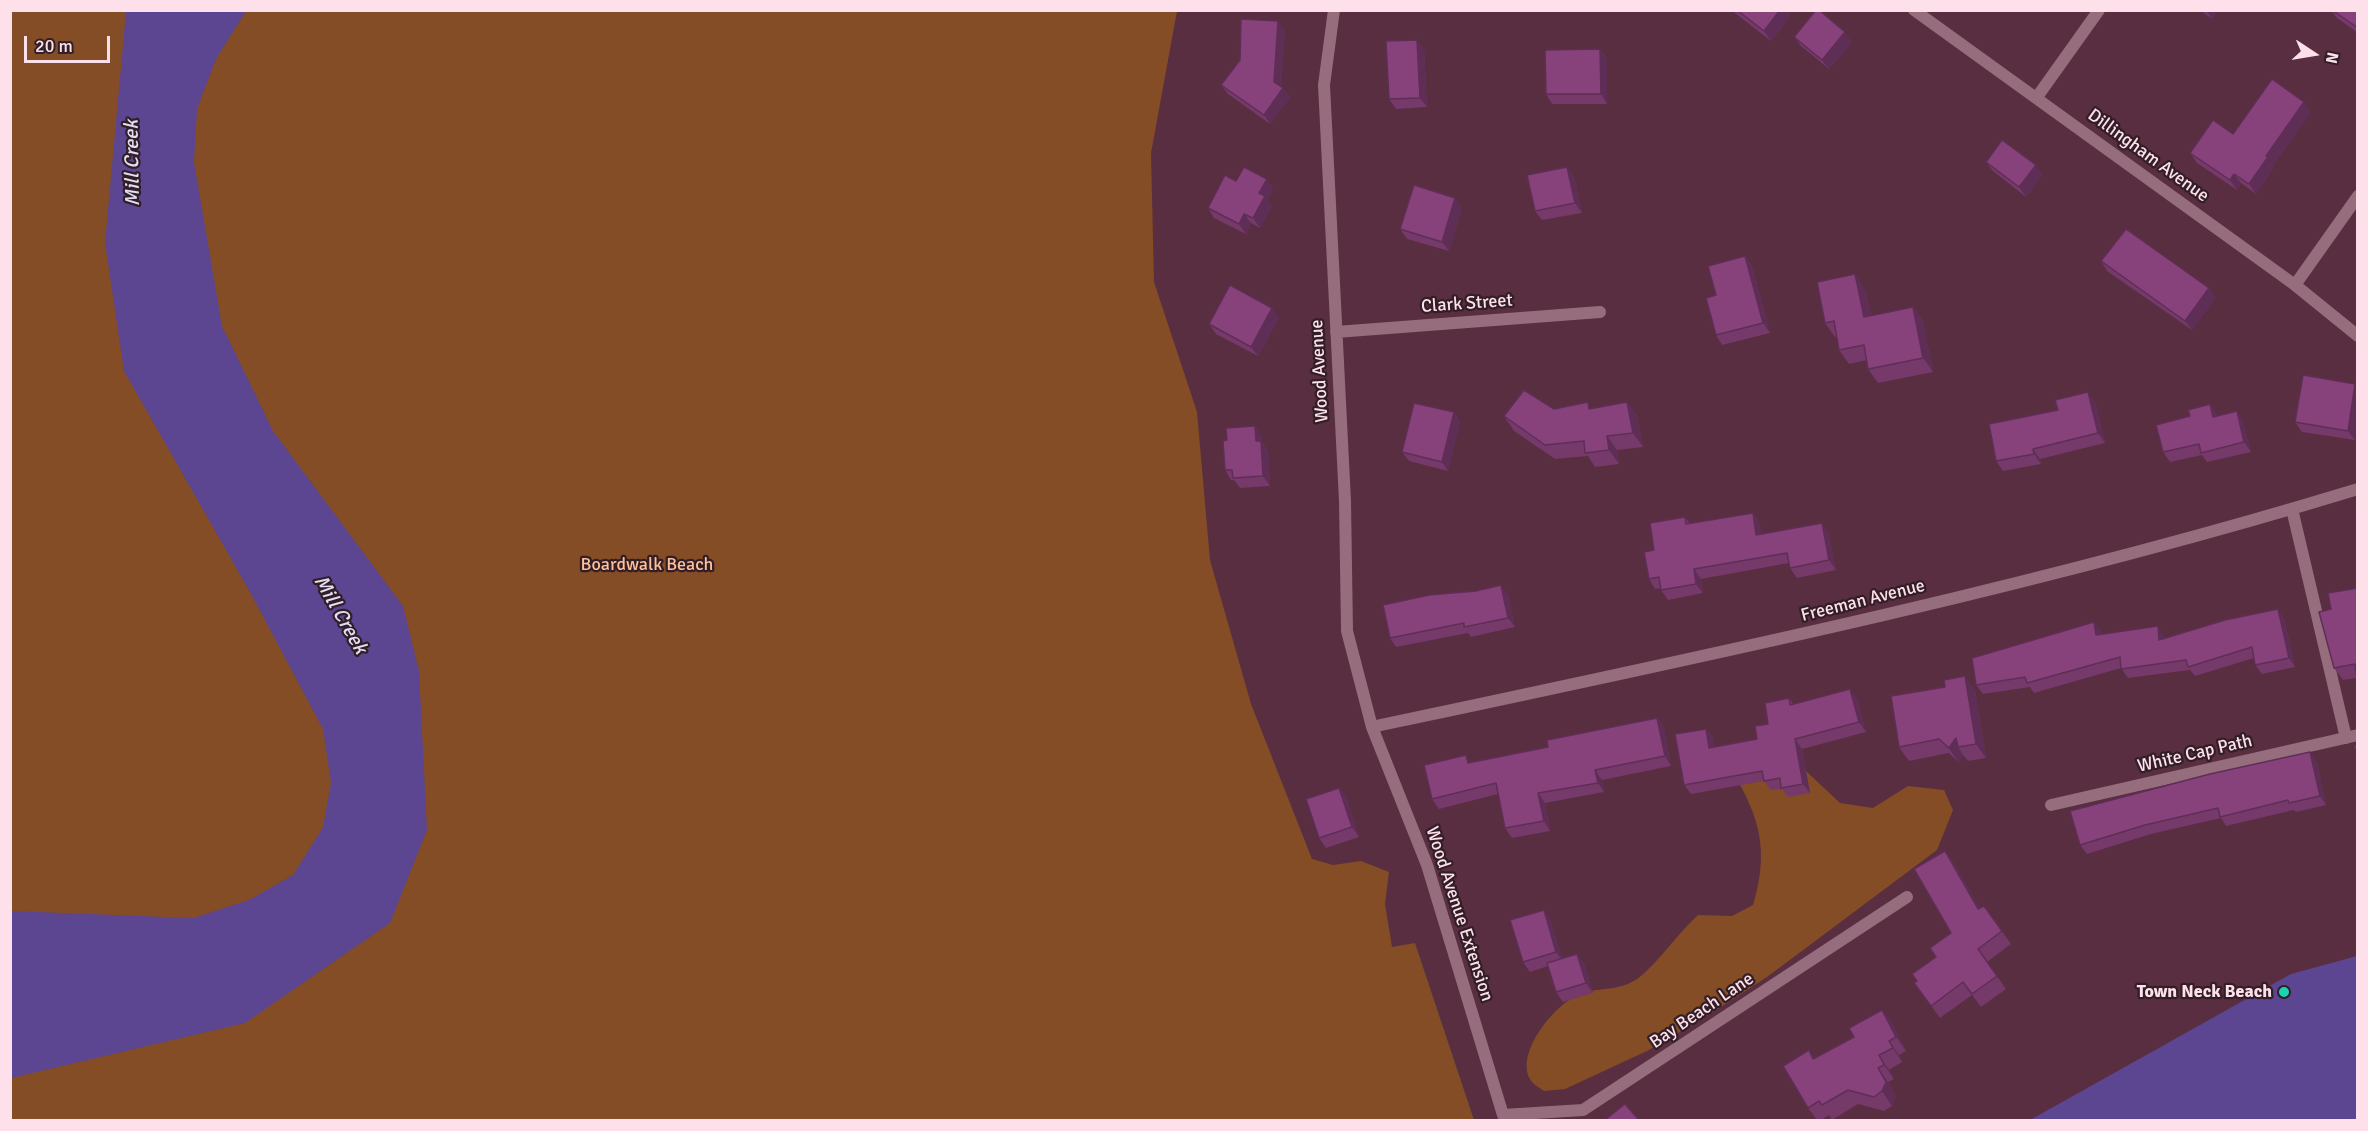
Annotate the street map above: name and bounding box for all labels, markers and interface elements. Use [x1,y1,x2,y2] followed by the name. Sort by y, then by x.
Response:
[27,24,112,62] scale bar
[2284,24,2344,84] north arrow
[35,35,73,57] text: 20 m
[2321,50,2343,65] text: N
[2083,105,2213,207] street label: Dillingham Avenue
[120,119,146,207] water label: Mill Creek
[1420,290,1514,318] street label: Clark Street
[1307,319,1333,423] street label: Wood Avenue
[581,554,713,576] park label: Boardwalk Beach
[308,571,372,659] water label: Mill Creek
[1799,575,1927,627] street label: Freeman Avenue
[2135,730,2255,778] street label: White Cap Path
[1421,824,1497,1004] street label: Wood Avenue Extension
[1646,968,1758,1054] street label: Bay Beach Lane
[2137,981,2272,1003] place label: Town Neck Beach
[2277,985,2291,999] marker: Town Neck Beach

